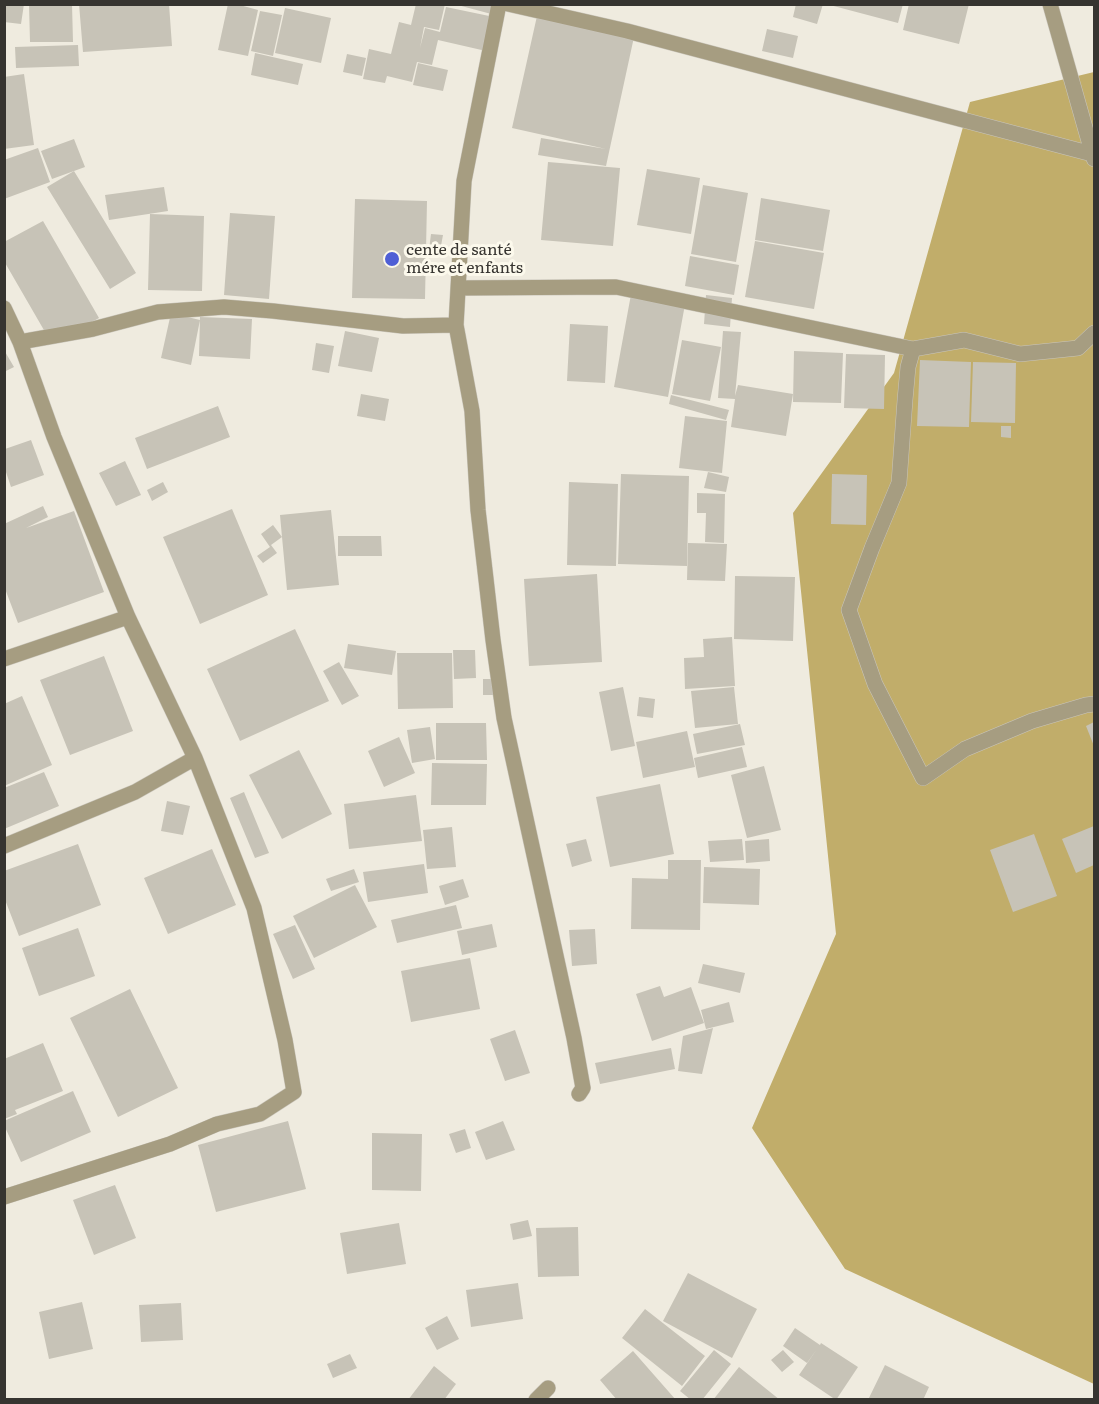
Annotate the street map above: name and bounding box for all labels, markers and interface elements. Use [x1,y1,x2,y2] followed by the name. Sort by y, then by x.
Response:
[406,240,523,278] place label: cente de santé mére et enfants
[383,250,401,268] marker: cente de santé mére et enfants

